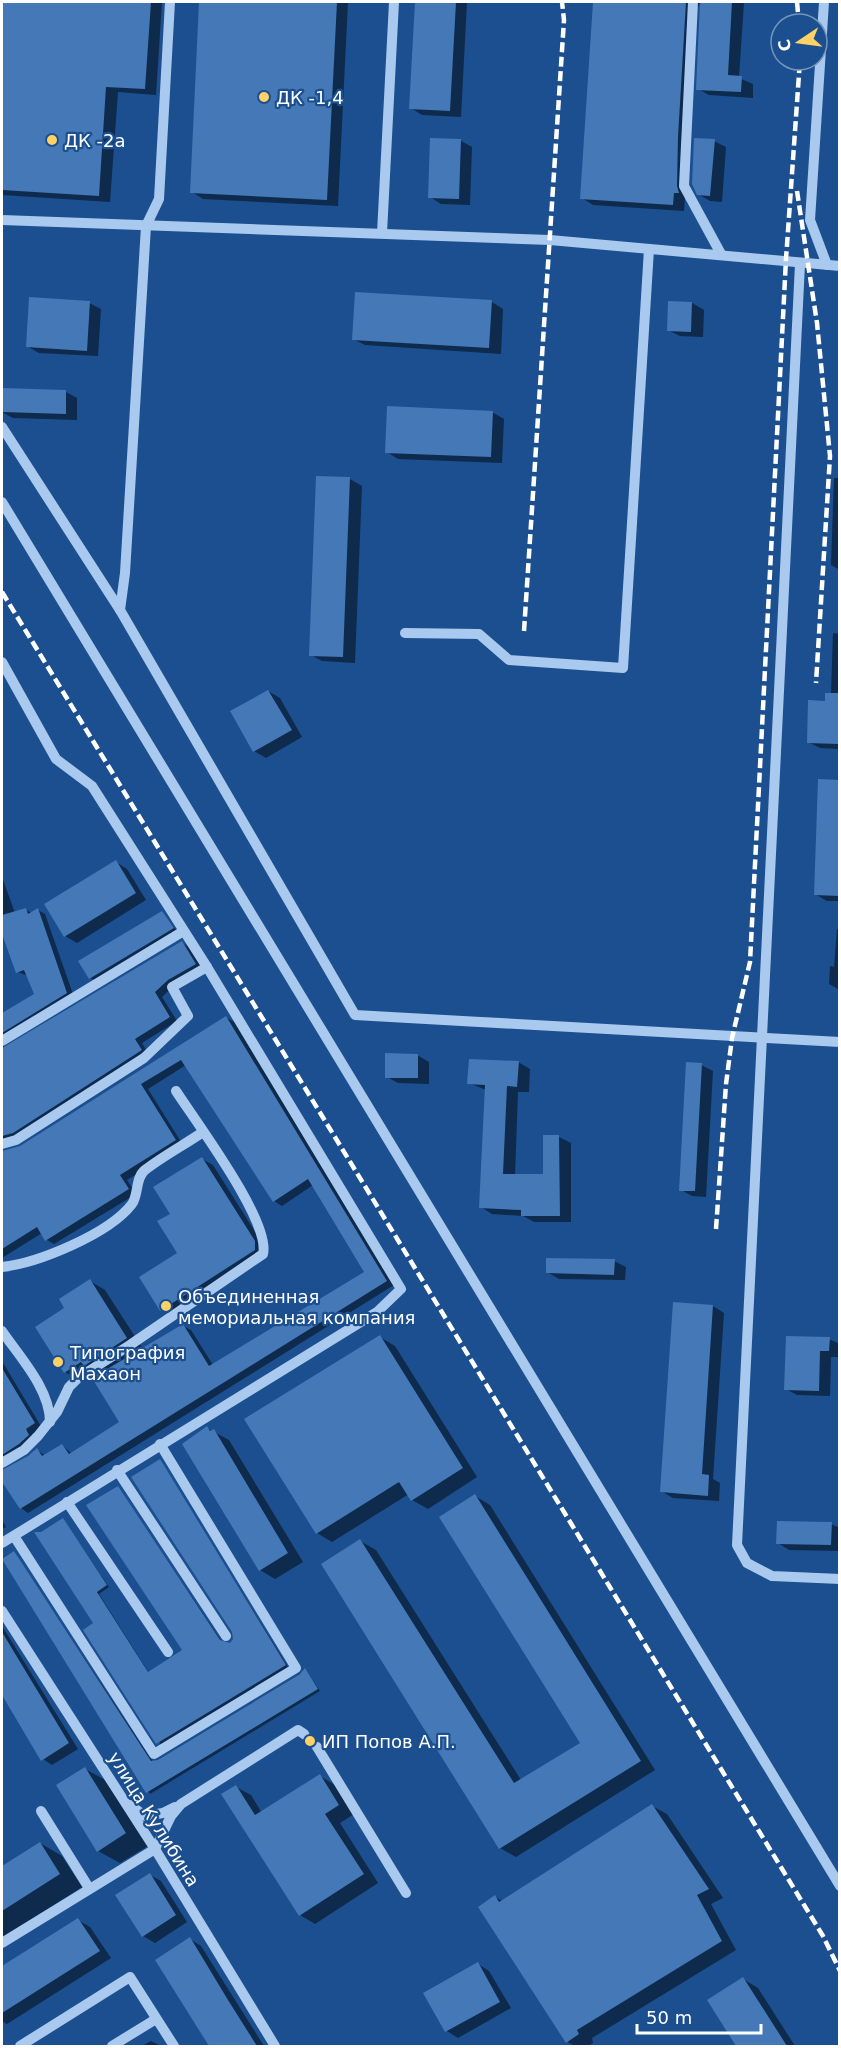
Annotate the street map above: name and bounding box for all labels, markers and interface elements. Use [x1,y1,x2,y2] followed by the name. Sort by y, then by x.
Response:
[769,12,829,72] north arrow
[774,37,795,53] text: С
[276,87,344,108] place label: ДК -1,4
[257,90,271,104] marker: ДК -1,4
[64,130,126,151] place label: ДК -2а
[45,133,59,147] marker: ДК -2а
[178,1286,415,1328] place label: Объединенная мемориальная компания
[159,1299,173,1313] marker: Объединенная мемориальная компания
[69,1342,185,1384] place label: Типография Махаон
[51,1355,65,1369] marker: Типография Махаон
[322,1731,456,1752] place label: ИП Попов А.П.
[303,1734,317,1748] marker: ИП Попов А.П.
[104,1748,204,1890] street label: улица Кулибина
[637,1997,762,2035] scale bar
[646,2007,692,2028] text: 50 m

